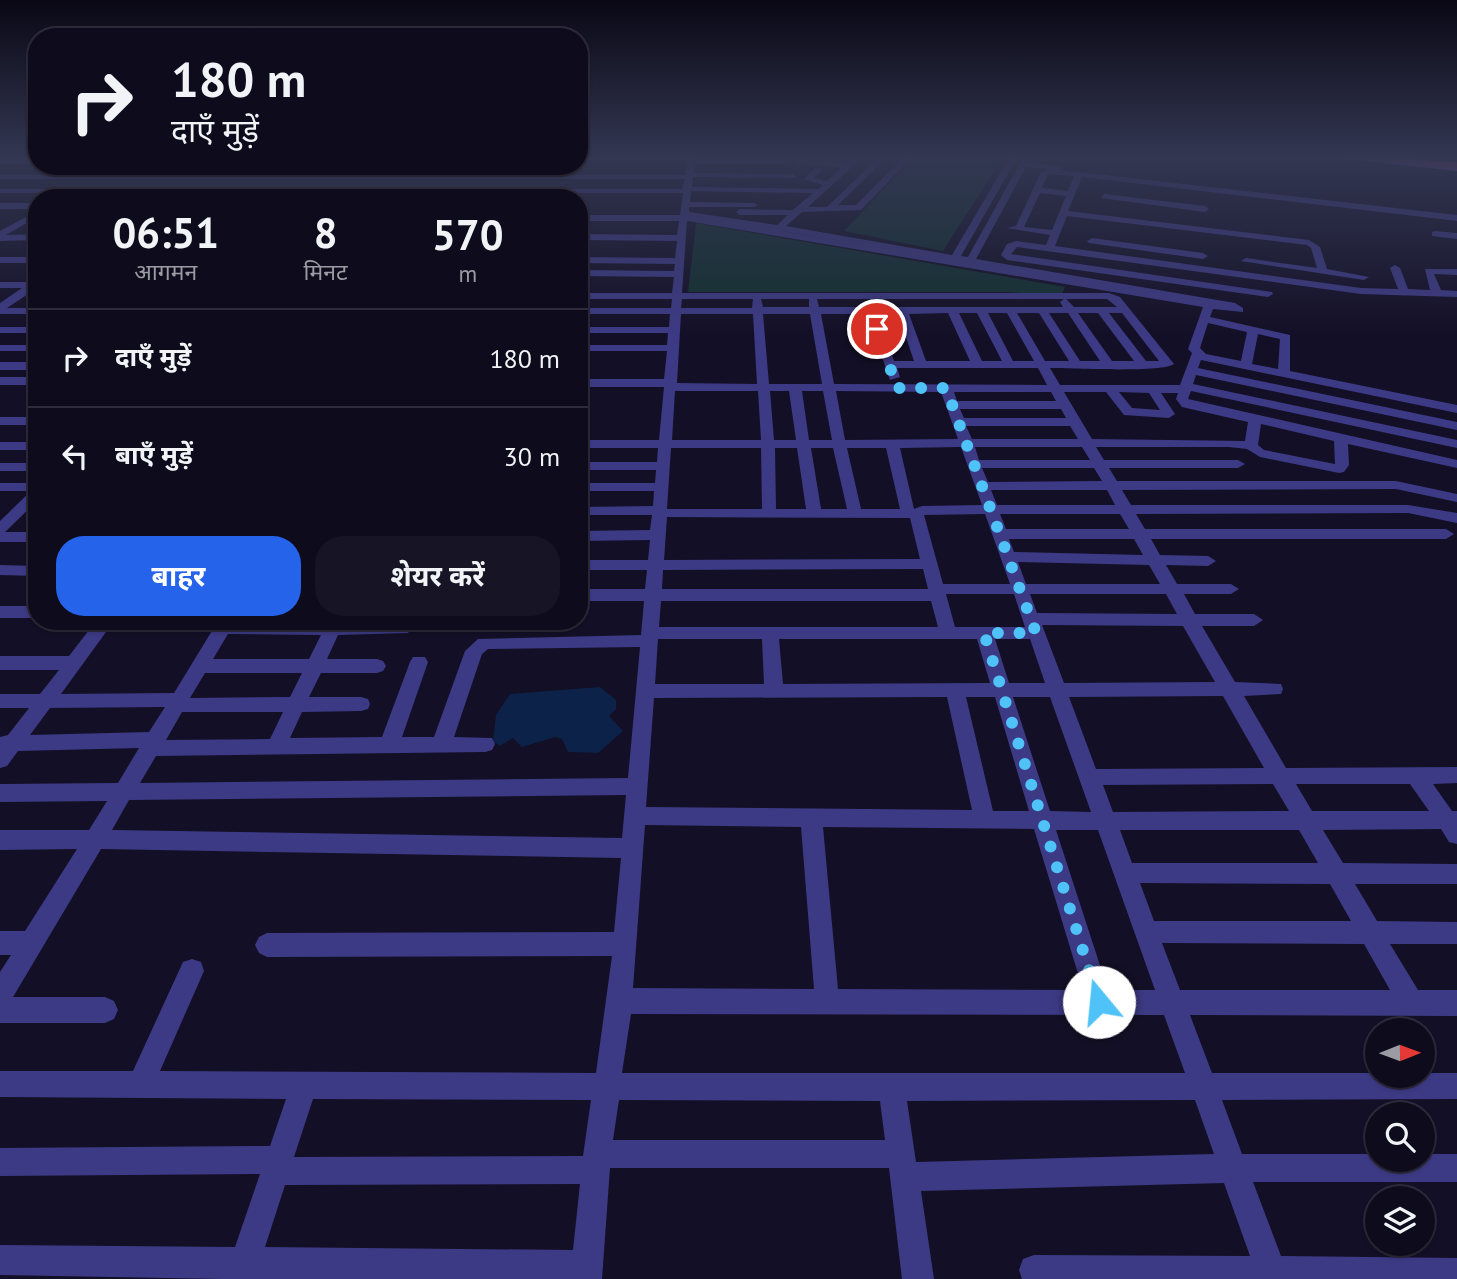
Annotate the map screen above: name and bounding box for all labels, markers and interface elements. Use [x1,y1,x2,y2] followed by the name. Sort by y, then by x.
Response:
[171,47,306,111] text: 180 m
[56,56,147,147] icon: right
[171,109,259,151] text: दाएँ मुड़ें
[112,205,219,260] text: 06:51
[314,205,337,260] text: 8
[432,207,504,262] text: 570
[134,257,197,286] text: आगमन
[304,257,348,286] text: मिनट
[458,259,477,288] text: m
[847,299,907,359] pin
[858,310,896,348] icon: arrive
[56,339,94,377] icon: right
[115,340,191,373] text: दाएँ मुड़ें
[489,342,560,375] text: 180 m
[56,437,94,475] icon: left
[115,438,193,471] text: बाएँ मुड़ें
[504,440,560,473] text: 30 m
[56,536,301,616] button: बाहर
[315,536,560,616] button: शेयर करें
[1062,965,1136,1039] position arrow
[1365,1018,1435,1088] north arrow
[1365,1018,1435,1256] map controls
[1365,1102,1435,1172] button: search
[1365,1186,1435,1256] button: layers

